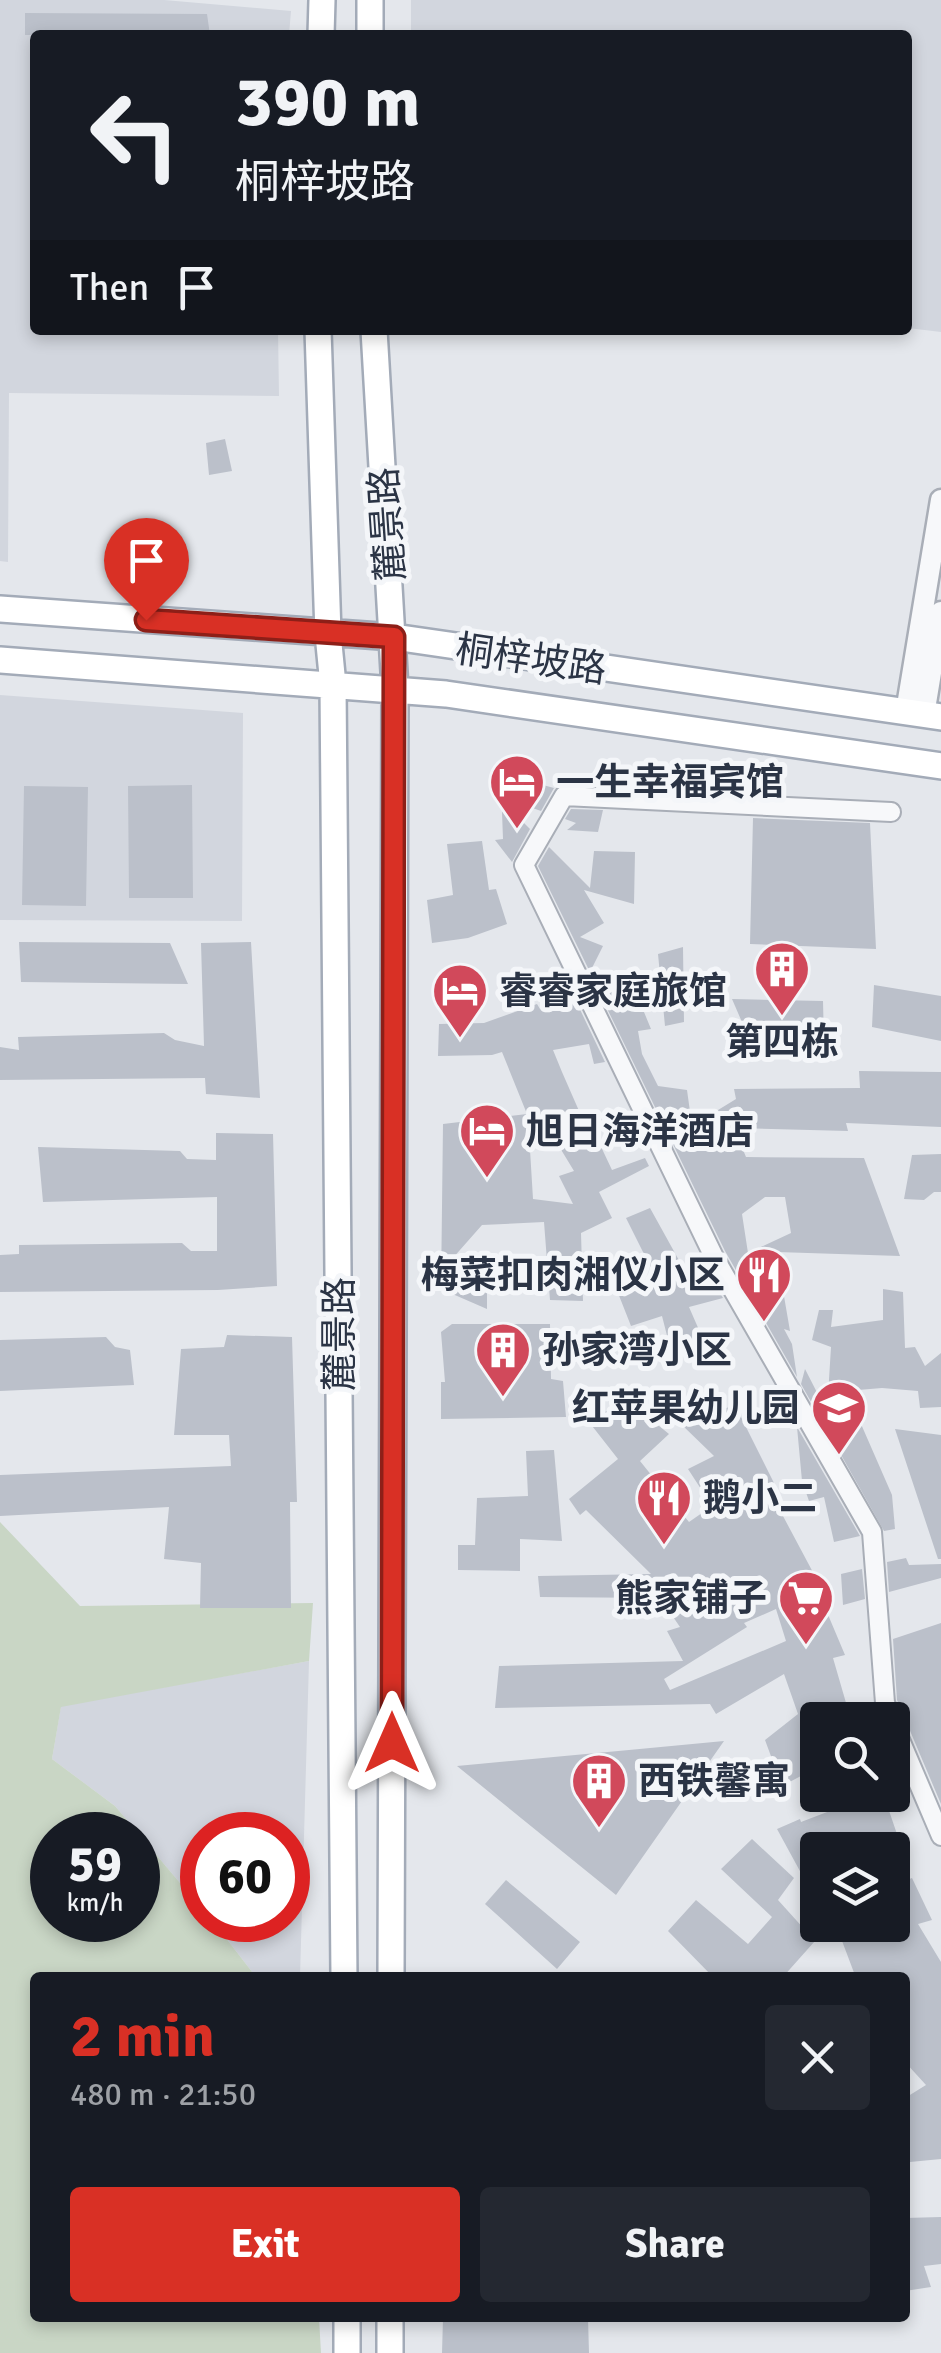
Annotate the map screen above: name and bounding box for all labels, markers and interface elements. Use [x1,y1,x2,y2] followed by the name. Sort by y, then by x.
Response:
[235,59,420,145] text: 390 m
[70,70,200,200] icon: left
[235,155,415,210] text: 桐梓坡路
[169,260,224,315] icon: arrive
[70,264,149,311] text: Then
[360,465,415,582] street label: 麓景路
[104,518,189,621] pin
[119,533,174,588] icon: arrive
[452,626,609,693] street label: 桐梓坡路
[487,752,547,831] hotel icon: 一生幸福宾馆
[556,759,784,806] place label: 一生幸福宾馆
[752,939,812,1018] building icon: 第四栋
[430,961,490,1040] hotel icon: 睿睿家庭旅馆
[499,968,727,1015] place label: 睿睿家庭旅馆
[725,1019,839,1066] place label: 第四栋
[457,1101,517,1180] hotel icon: 旭日海洋酒店
[526,1108,754,1155] place label: 旭日海洋酒店
[734,1245,794,1324] restaurant icon: 梅菜扣肉湘仪小区
[421,1252,725,1299] place label: 梅菜扣肉湘仪小区
[316,1277,363,1391] street label: 麓景路
[473,1320,533,1399] building icon: 孙家湾小区
[542,1327,732,1374] place label: 孙家湾小区
[809,1378,869,1457] school or university icon: 红苹果幼儿园
[572,1385,800,1432] place label: 红苹果幼儿园
[634,1468,694,1547] restaurant icon: 鹅小二
[703,1475,817,1522] place label: 鹅小二
[776,1568,836,1647] supermarket icon: 熊家铺子
[615,1575,767,1622] place label: 熊家铺子
[340,1691,444,1795] position arrow
[800,1702,910,1942] map controls
[800,1702,910,1812] button: search
[569,1751,629,1830] building icon: 西铁馨寓
[638,1758,790,1805] place label: 西铁馨寓
[180,1812,310,1942] speed limit sign: 60
[800,1832,910,1942] button: layers
[68,1834,122,1896] text: 59
[67,1887,123,1918] text: km/h
[70,2000,215,2074] text: 2 min
[765,2005,870,2110] button: close
[70,2075,256,2114] text: 480 m · 21:50
[70,2187,460,2302] button: Exit
[480,2187,870,2302] button: Share

